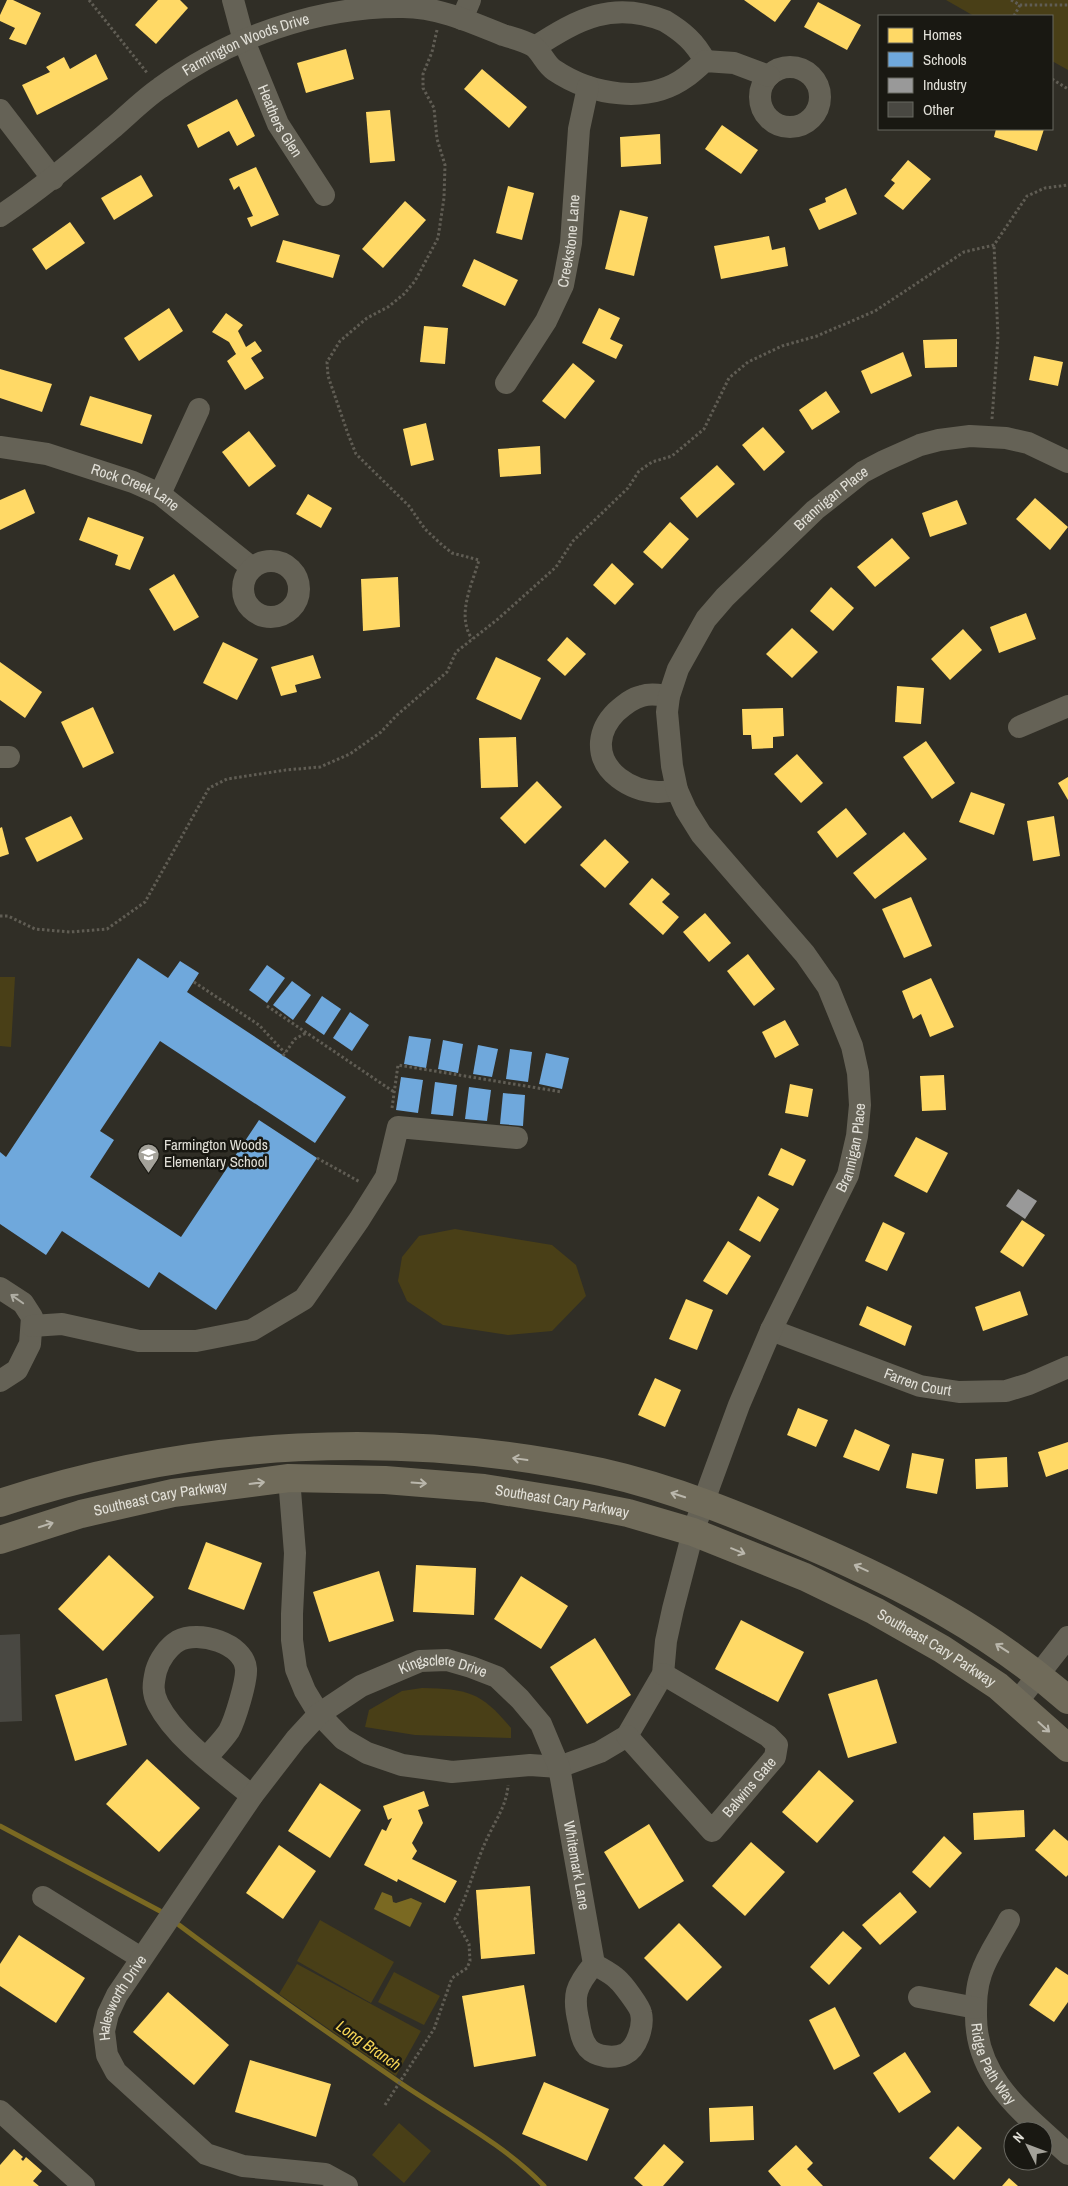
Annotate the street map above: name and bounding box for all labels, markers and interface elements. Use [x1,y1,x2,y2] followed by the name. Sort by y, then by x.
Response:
[178,8,312,81] street label: Farmington Woods Drive
[878,15,1053,130] legend
[923,24,962,45] text: Homes
[923,49,967,70] text: Schools
[923,74,968,95] text: Industry
[253,81,308,161] street label: Heathers Glen
[923,99,954,120] text: Other
[552,194,584,289] street label: Creekstone Lane
[89,458,184,516] street label: Rock Creek Lane
[789,460,871,535] street label: Brannigan Place
[830,1102,870,1196] street label: Brannigan Place
[164,1134,268,1172] place label: Farmington Woods Elementary School
[136,1142,160,1173] school or university icon: Farmington Woods Elementary School
[10,1294,24,1304] one-way arrow
[881,1362,953,1401] street label: Farren Court
[512,1454,528,1464] one-way arrow
[91,1475,229,1521] street label: Southeast Cary Parkway
[248,1477,264,1487] one-way arrow
[411,1478,427,1488] one-way arrow
[494,1479,632,1523] street label: Southeast Cary Parkway
[670,1490,686,1500] one-way arrow
[38,1520,54,1530] one-way arrow
[730,1546,745,1556] one-way arrow
[854,1563,869,1572] one-way arrow
[874,1603,1001,1692] street label: Southeast Cary Parkway
[996,1643,1010,1653] one-way arrow
[395,1649,490,1682] street label: Kingsclere Drive
[1038,1721,1051,1732] one-way arrow
[717,1752,781,1822] street label: Balwins Gate
[559,1819,595,1912] street label: Whitemark Lane
[93,1950,151,2042] street label: Halesworth Drive
[332,2015,406,2075] water label: Long Branch
[966,2022,1022,2109] street label: Ridge Path Way
[1003,2121,1053,2171] north arrow
[1009,2128,1028,2146] text: N

